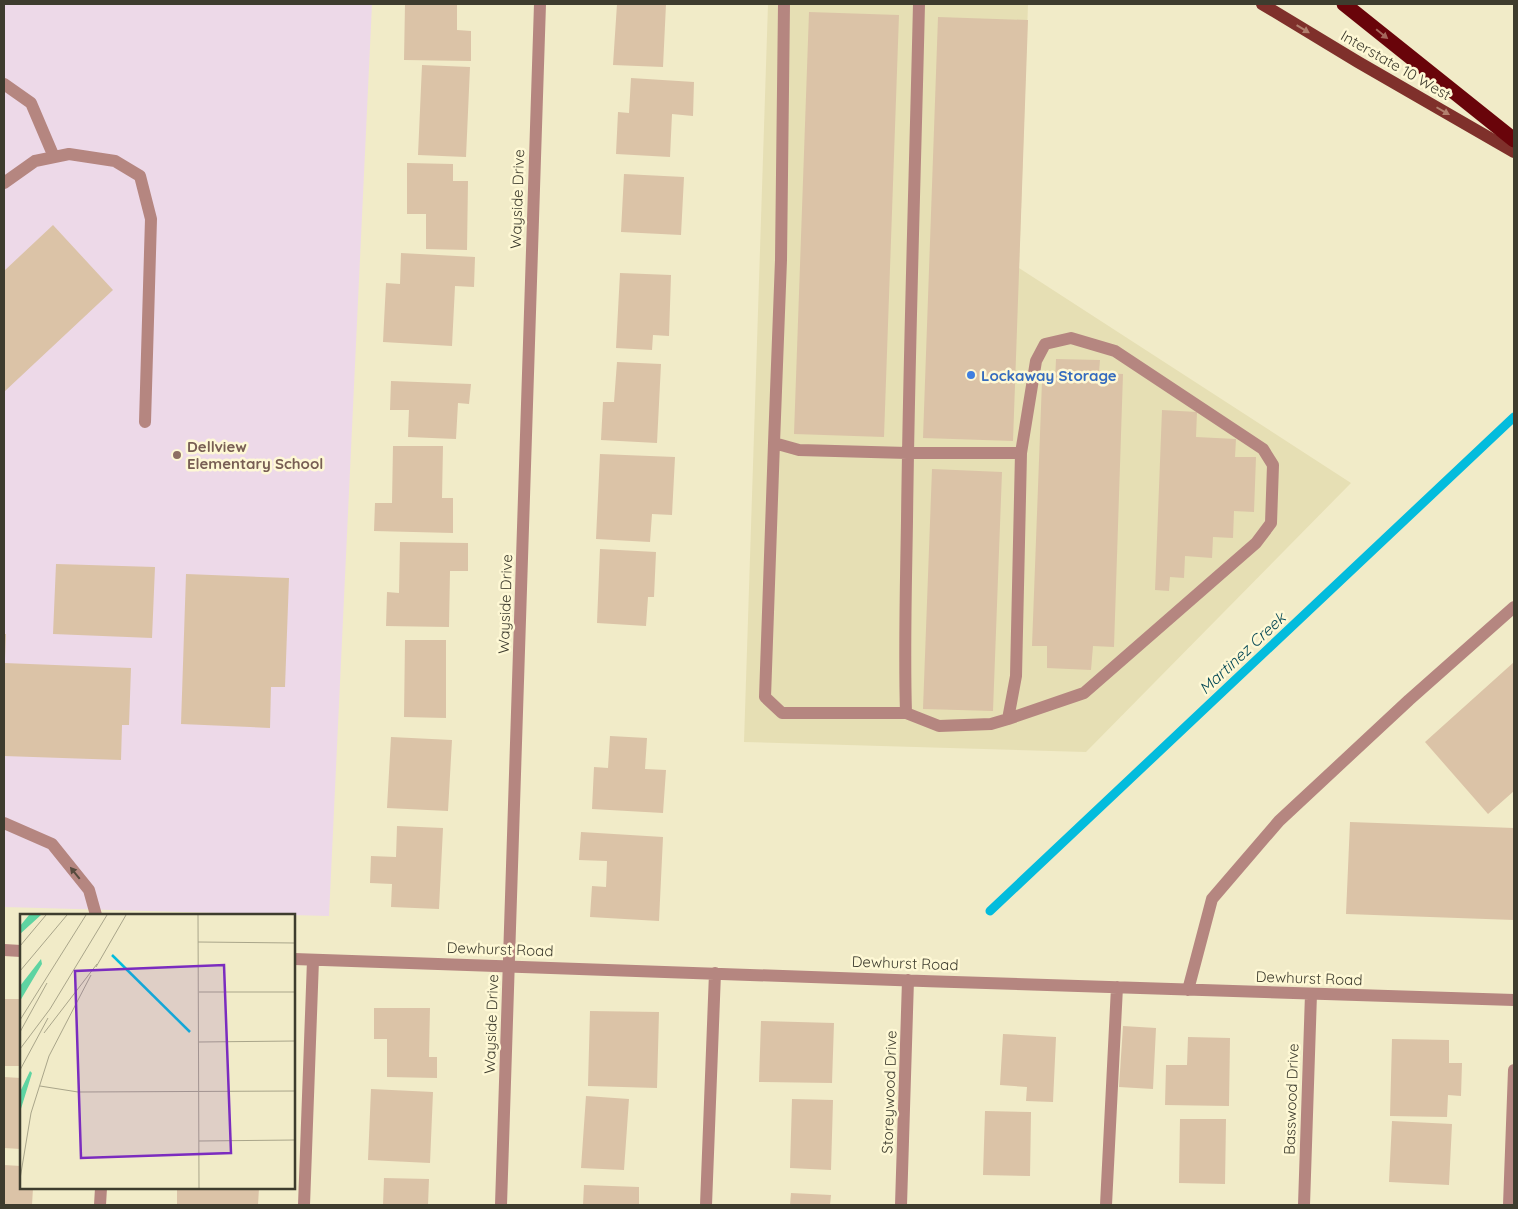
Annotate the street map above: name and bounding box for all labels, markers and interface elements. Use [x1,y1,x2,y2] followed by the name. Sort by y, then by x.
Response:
[1297,25,1310,34] one-way arrow
[1338,26,1454,104] street label: Interstate 10 West
[1375,29,1388,40] one-way arrow
[1437,107,1450,116] one-way arrow
[506,149,528,249] street label: Wayside Drive
[981,366,1117,385] place label: Lockaway Storage
[965,369,977,381] marker: Lockaway Storage
[187,437,323,473] place label: Dellview Elementary School
[171,449,183,461] marker: Dellview Elementary School
[494,554,516,654] street label: Wayside Drive
[1195,607,1291,698] water label: Martinez Creek
[69,866,80,879] one-way arrow
[20,914,295,1189] inset map
[446,938,554,960] street label: Dewhurst Road
[851,952,959,974] street label: Dewhurst Road
[1255,967,1363,989] street label: Dewhurst Road
[480,974,502,1074] street label: Wayside Drive
[877,1030,901,1154] street label: Storeywood Drive
[1280,1043,1302,1155] street label: Basswood Drive

